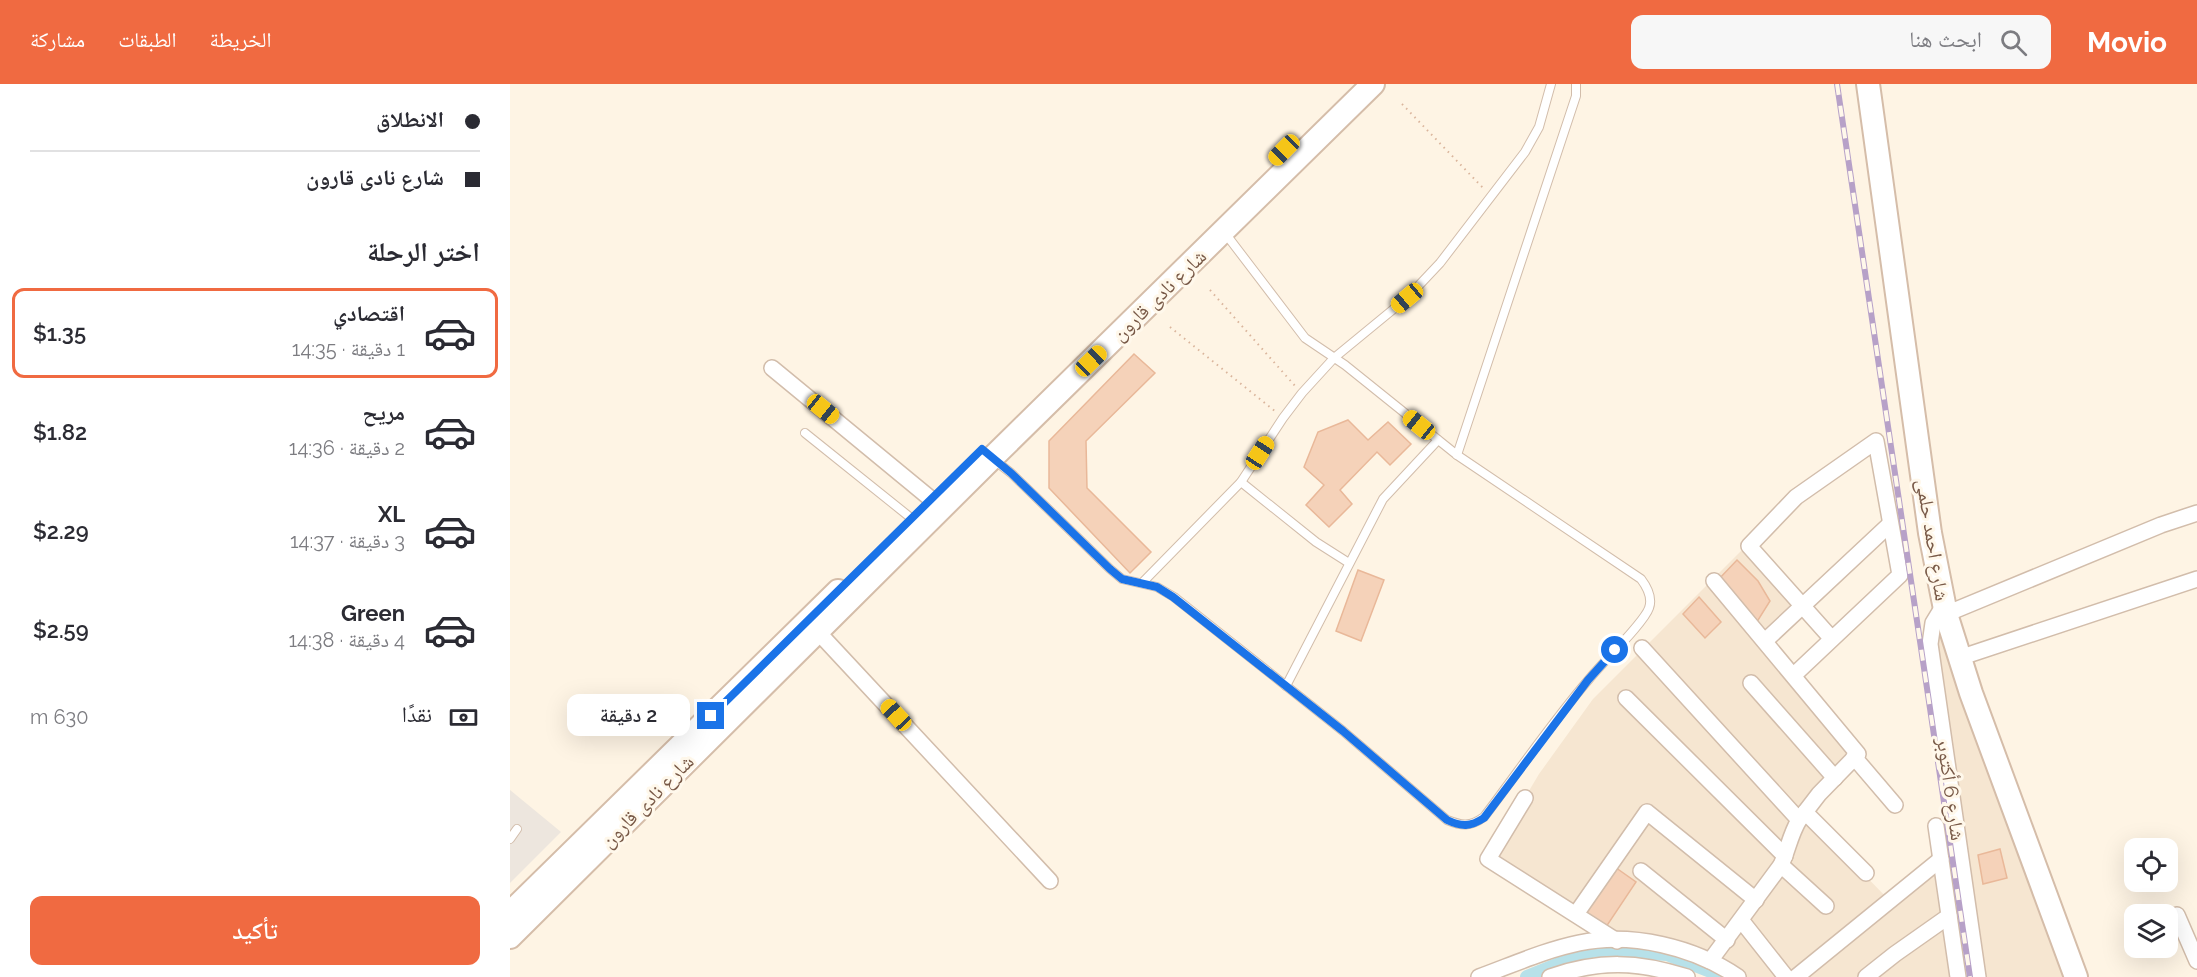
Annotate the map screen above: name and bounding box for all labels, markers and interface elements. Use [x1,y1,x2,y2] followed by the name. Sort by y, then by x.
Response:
[1631,15,2051,69] search box
[1909,26,1982,52] text: ابحث هنا
[1997,26,2030,59] icon: search
[2087,26,2167,59] text: Movio
[30,27,85,52] text: مشاركة
[118,27,177,52] text: الطبقات
[210,27,271,52] text: الخريطة
[376,106,444,132] text: الانطلاق
[1265,131,1303,169] car
[306,164,444,190] text: شارع نادى قارون
[367,236,480,267] text: اختر الرحلة
[1107,244,1212,347] street label: شارع نادى قارون
[1387,280,1427,316] car
[333,300,405,326] text: اقتصادي
[423,306,477,360] icon: car
[33,320,86,346] text: $1.35
[292,337,405,361] text: 1 دقيقة · 14:35
[1072,342,1110,380] car
[803,391,843,427] car
[362,399,405,425] text: مريح
[423,405,477,459] icon: car
[1399,407,1439,443] car
[33,419,87,445] text: $1.82
[1243,433,1277,473] car
[289,436,405,460] text: 2 دقيقة · 14:36
[1911,477,1954,603] street label: شارع احمد حلمى
[378,501,405,527] text: XL
[423,504,477,558] icon: car
[33,518,89,544] text: $2.29
[290,529,405,553] text: 3 دقيقة · 14:37
[341,600,405,626] text: Green
[423,603,477,657] icon: car
[33,617,89,643] text: $2.59
[289,628,405,652] text: 4 دقيقة · 14:38
[1601,636,1628,663] route start
[567,695,690,737] callout: 2 دقيقة
[877,696,915,734] car
[402,701,432,727] text: نقدًا
[447,701,480,734] icon: cash
[697,702,724,729] route end
[600,703,657,727] text: 2 دقيقة
[30,705,88,729] text: 630 m
[1931,735,1970,842] street label: شارع 6 أكتوبر
[595,749,699,853] street label: شارع نادى قارون
[2124,838,2178,958] map controls
[2124,838,2178,892] button: locate
[30,896,480,965] button: تأكيد
[2124,904,2178,958] button: layers

